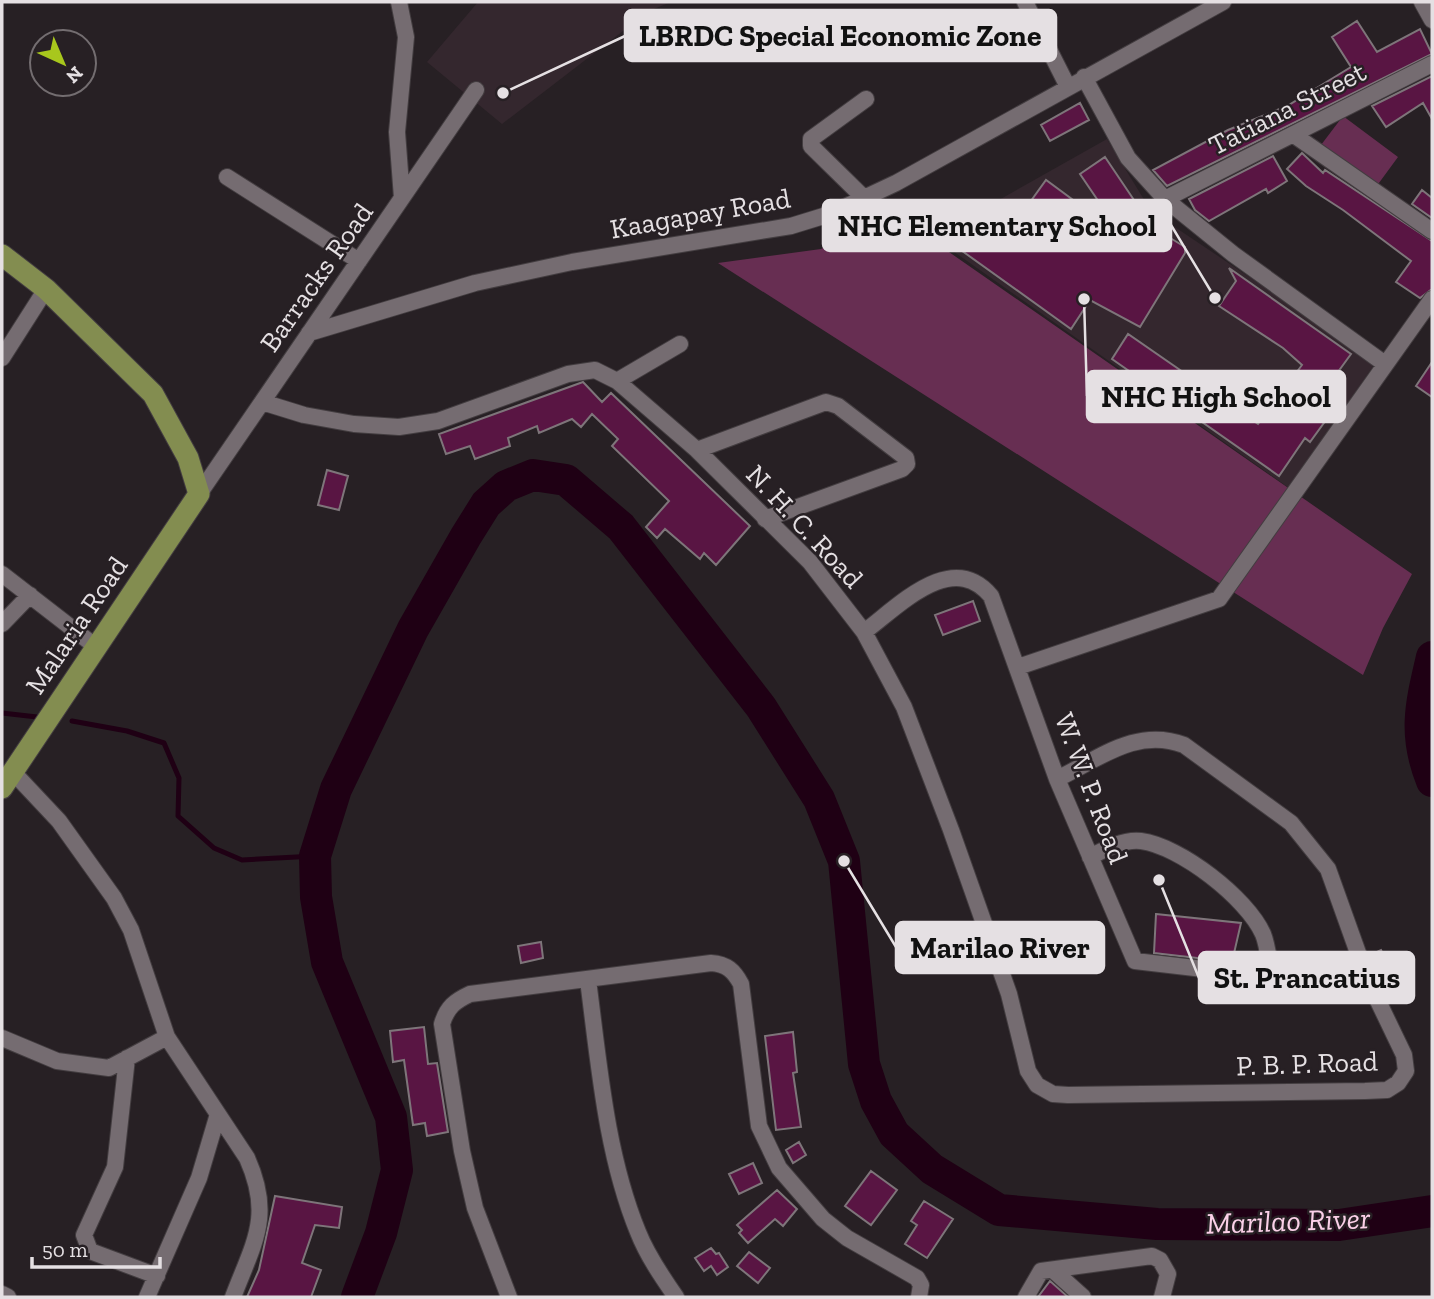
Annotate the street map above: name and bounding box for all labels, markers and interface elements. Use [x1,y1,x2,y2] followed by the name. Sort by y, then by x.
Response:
[625,10,1056,61] callout: LBRDC Special Economic Zone
[639,18,1041,54] text: LBRDC Special Economic Zone
[28,28,98,98] north arrow
[1203,55,1372,162] street label: Tatiana Street
[61,62,88,88] text: N
[607,181,793,246] street label: Kaagapay Road
[253,197,380,358] street label: Barracks Road
[823,200,1171,251] callout: NHC Elementary School
[838,208,1157,244] text: NHC Elementary School
[1087,371,1345,422] callout: NHC High School
[1101,379,1331,415] text: NHC High School
[739,458,870,595] street label: N. H. C. Road
[18,550,134,700] street label: Malaria Road
[1048,708,1135,868] street label: W. W. P. Road
[896,922,1104,973] callout: Marilao River
[910,930,1090,966] text: Marilao River
[1199,952,1414,1003] callout: St. Prancatius
[1214,960,1401,996] text: St. Prancatius
[1236,1045,1378,1082] street label: P. B. P. Road
[1205,1200,1371,1242] water label: Marilao River
[32,1226,159,1270] scale bar
[42,1237,88,1262] text: 50 m

